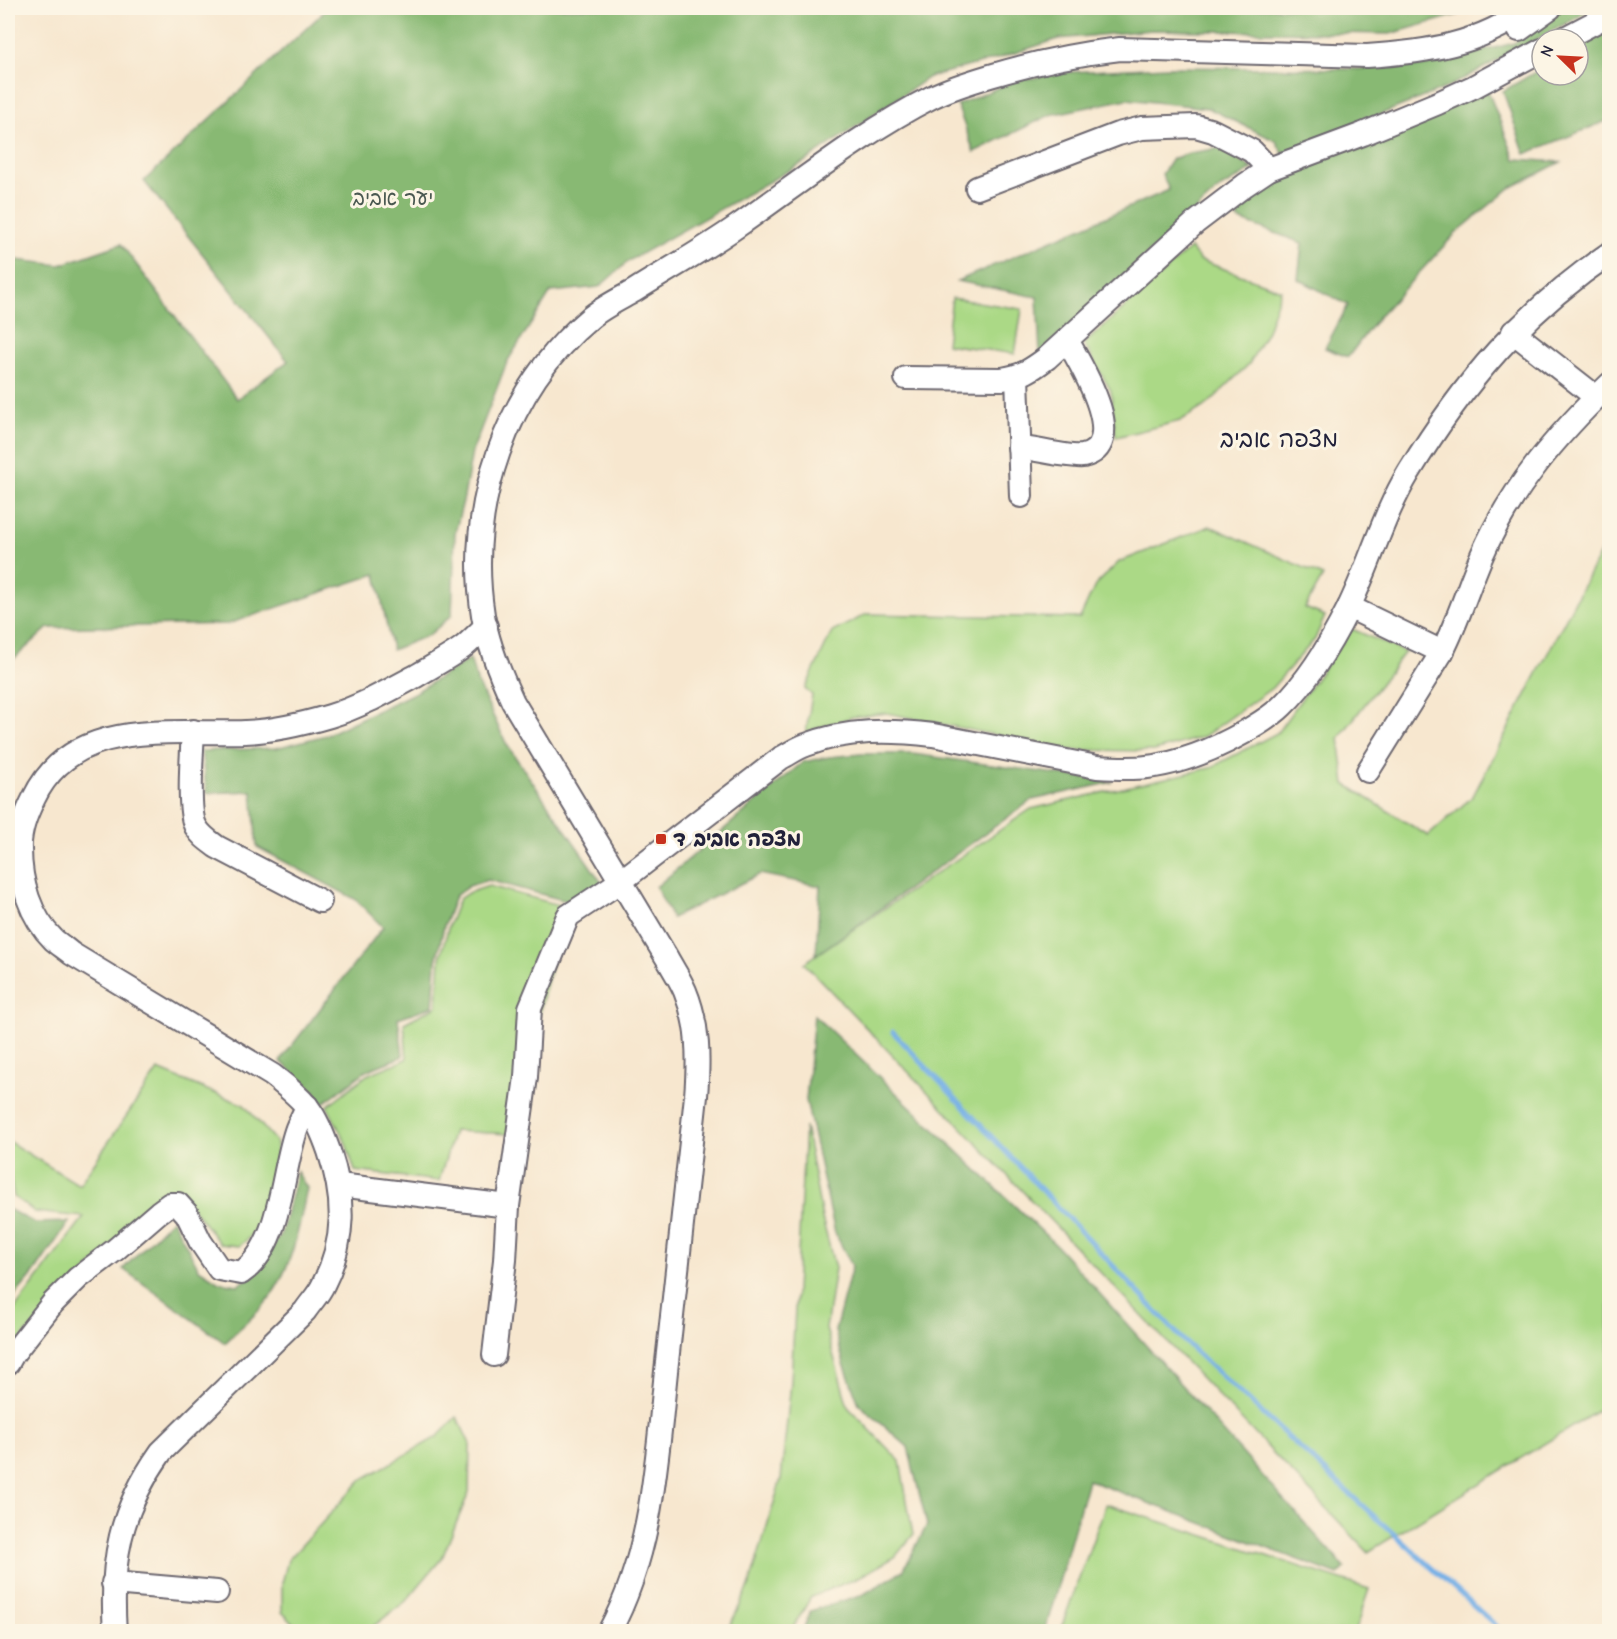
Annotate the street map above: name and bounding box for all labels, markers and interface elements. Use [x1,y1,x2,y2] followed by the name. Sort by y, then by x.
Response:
[1530,27,1590,87] north arrow
[1537,43,1558,60] text: N
[353,186,433,210] park label: יער אביב
[1220,425,1338,453] district label: מצפה אביב
[673,827,801,851] place label: מצפה אביב ד
[654,832,668,846] marker: מצפה אביב ד

